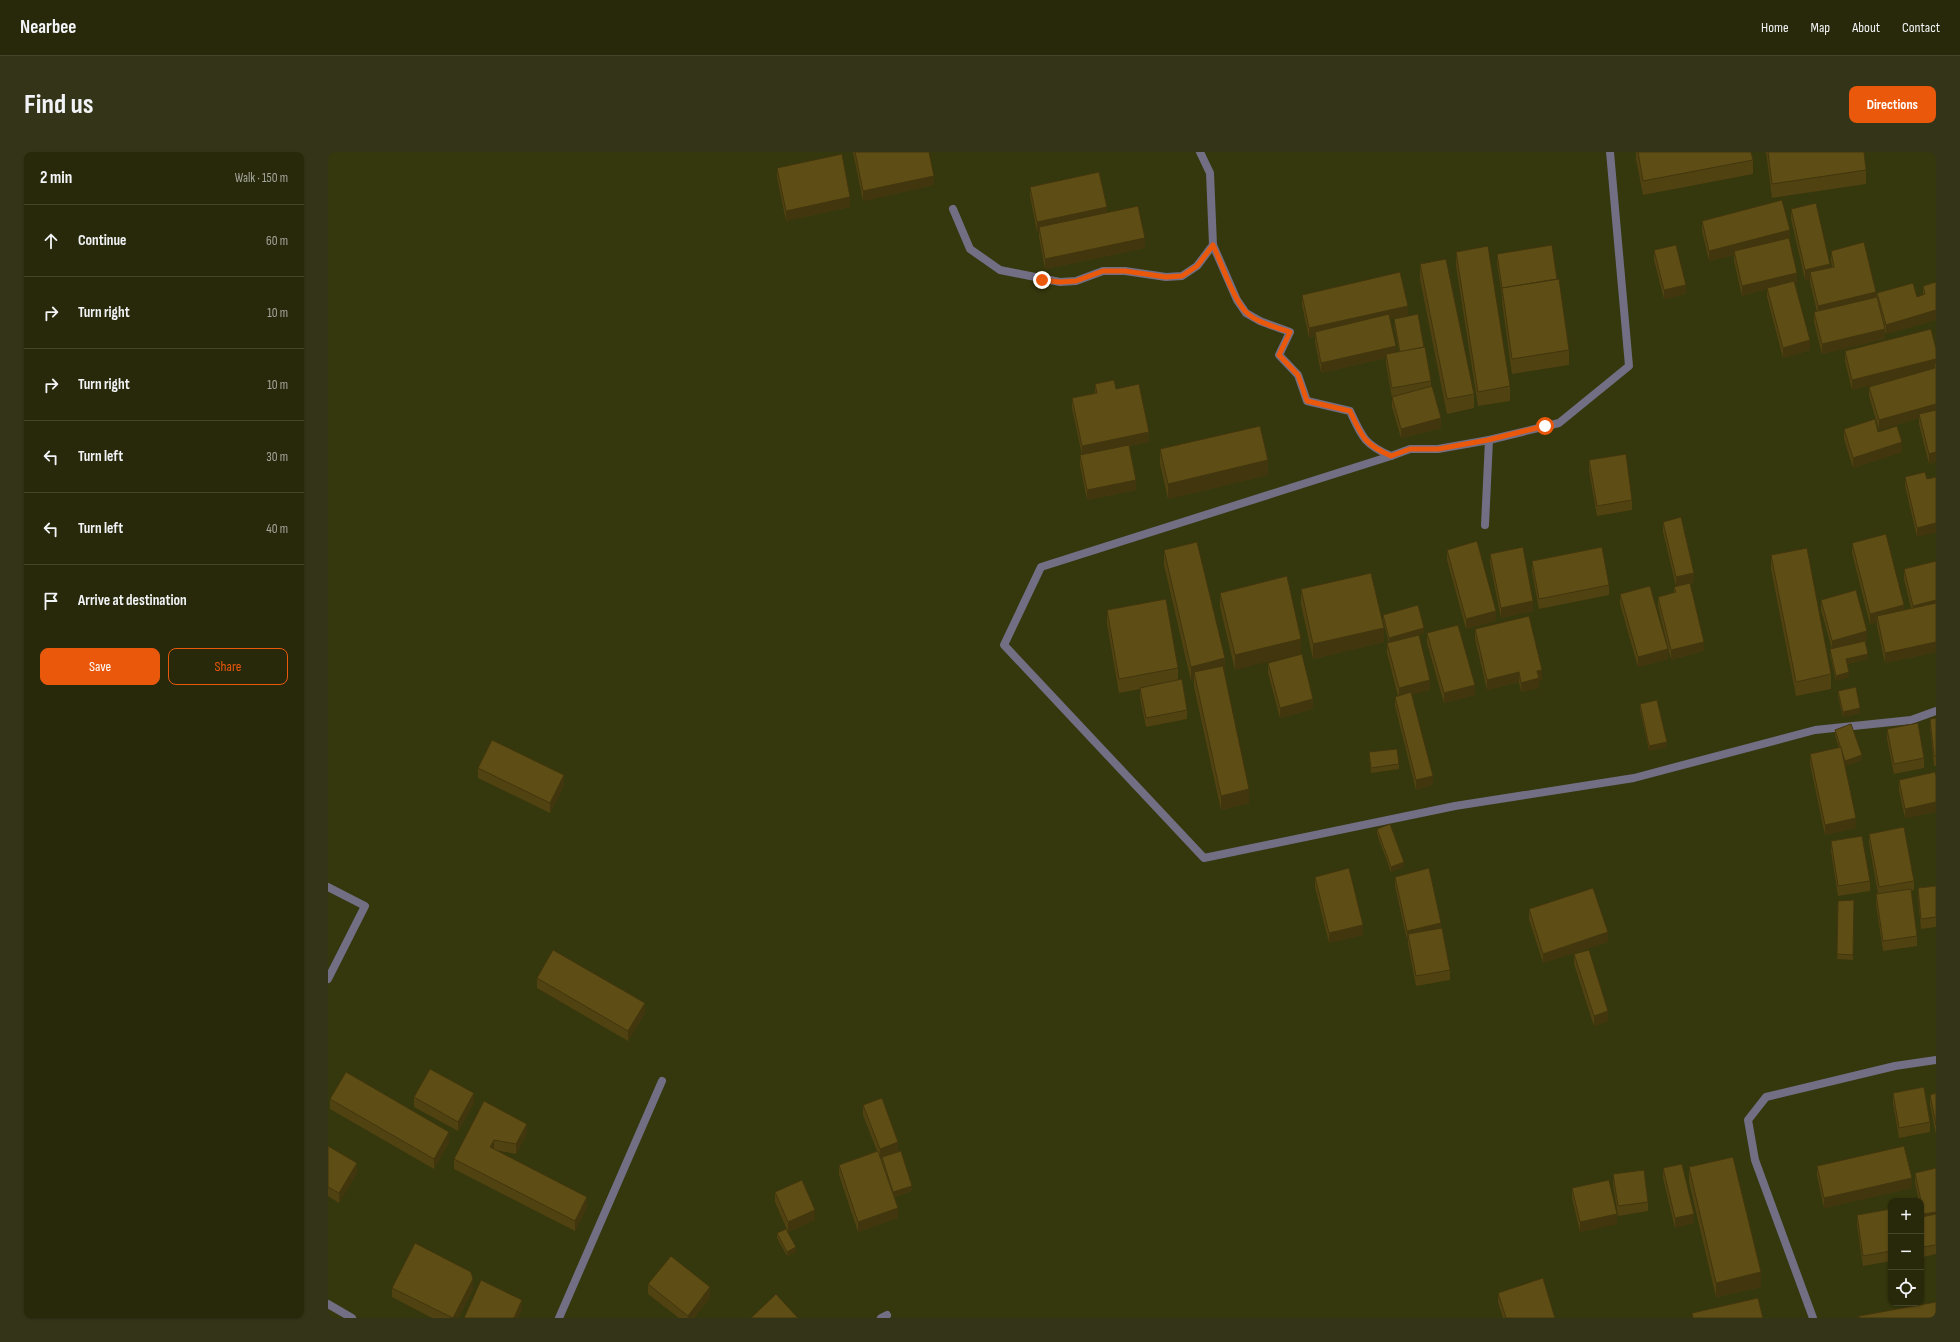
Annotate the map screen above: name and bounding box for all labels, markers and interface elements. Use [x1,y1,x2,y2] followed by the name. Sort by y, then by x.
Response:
[20,16,76,39] text: Nearbee
[1761,19,1789,36] text: Home
[1811,19,1830,36] text: Map
[1852,19,1880,36] text: About
[1902,19,1940,36] text: Contact
[1849,86,1936,123] button: Directions
[24,88,93,121] text: Find us
[40,168,72,188] text: 2 min
[235,170,288,186] text: Walk · 150 m
[40,230,62,252] icon: ahead
[78,231,127,250] text: Continue
[266,233,288,249] text: 60 m
[1033,271,1051,289] route end
[40,302,62,324] icon: right
[78,303,130,322] text: Turn right
[267,305,288,321] text: 10 m
[40,374,62,396] icon: right
[78,375,130,394] text: Turn right
[267,377,288,393] text: 10 m
[1536,417,1554,435] route start
[40,446,62,468] icon: left
[78,447,123,466] text: Turn left
[266,449,288,465] text: 30 m
[40,518,62,540] icon: left
[78,519,123,538] text: Turn left
[266,521,288,537] text: 40 m
[40,590,62,612] icon: arrive
[78,591,187,610] text: Arrive at destination
[40,648,160,685] button: Save
[168,648,288,685] button: Share
[1888,1198,1924,1306] map controls
[1888,1198,1924,1234] button: +
[1888,1234,1924,1270] button: −
[1888,1270,1924,1306] button: locate

